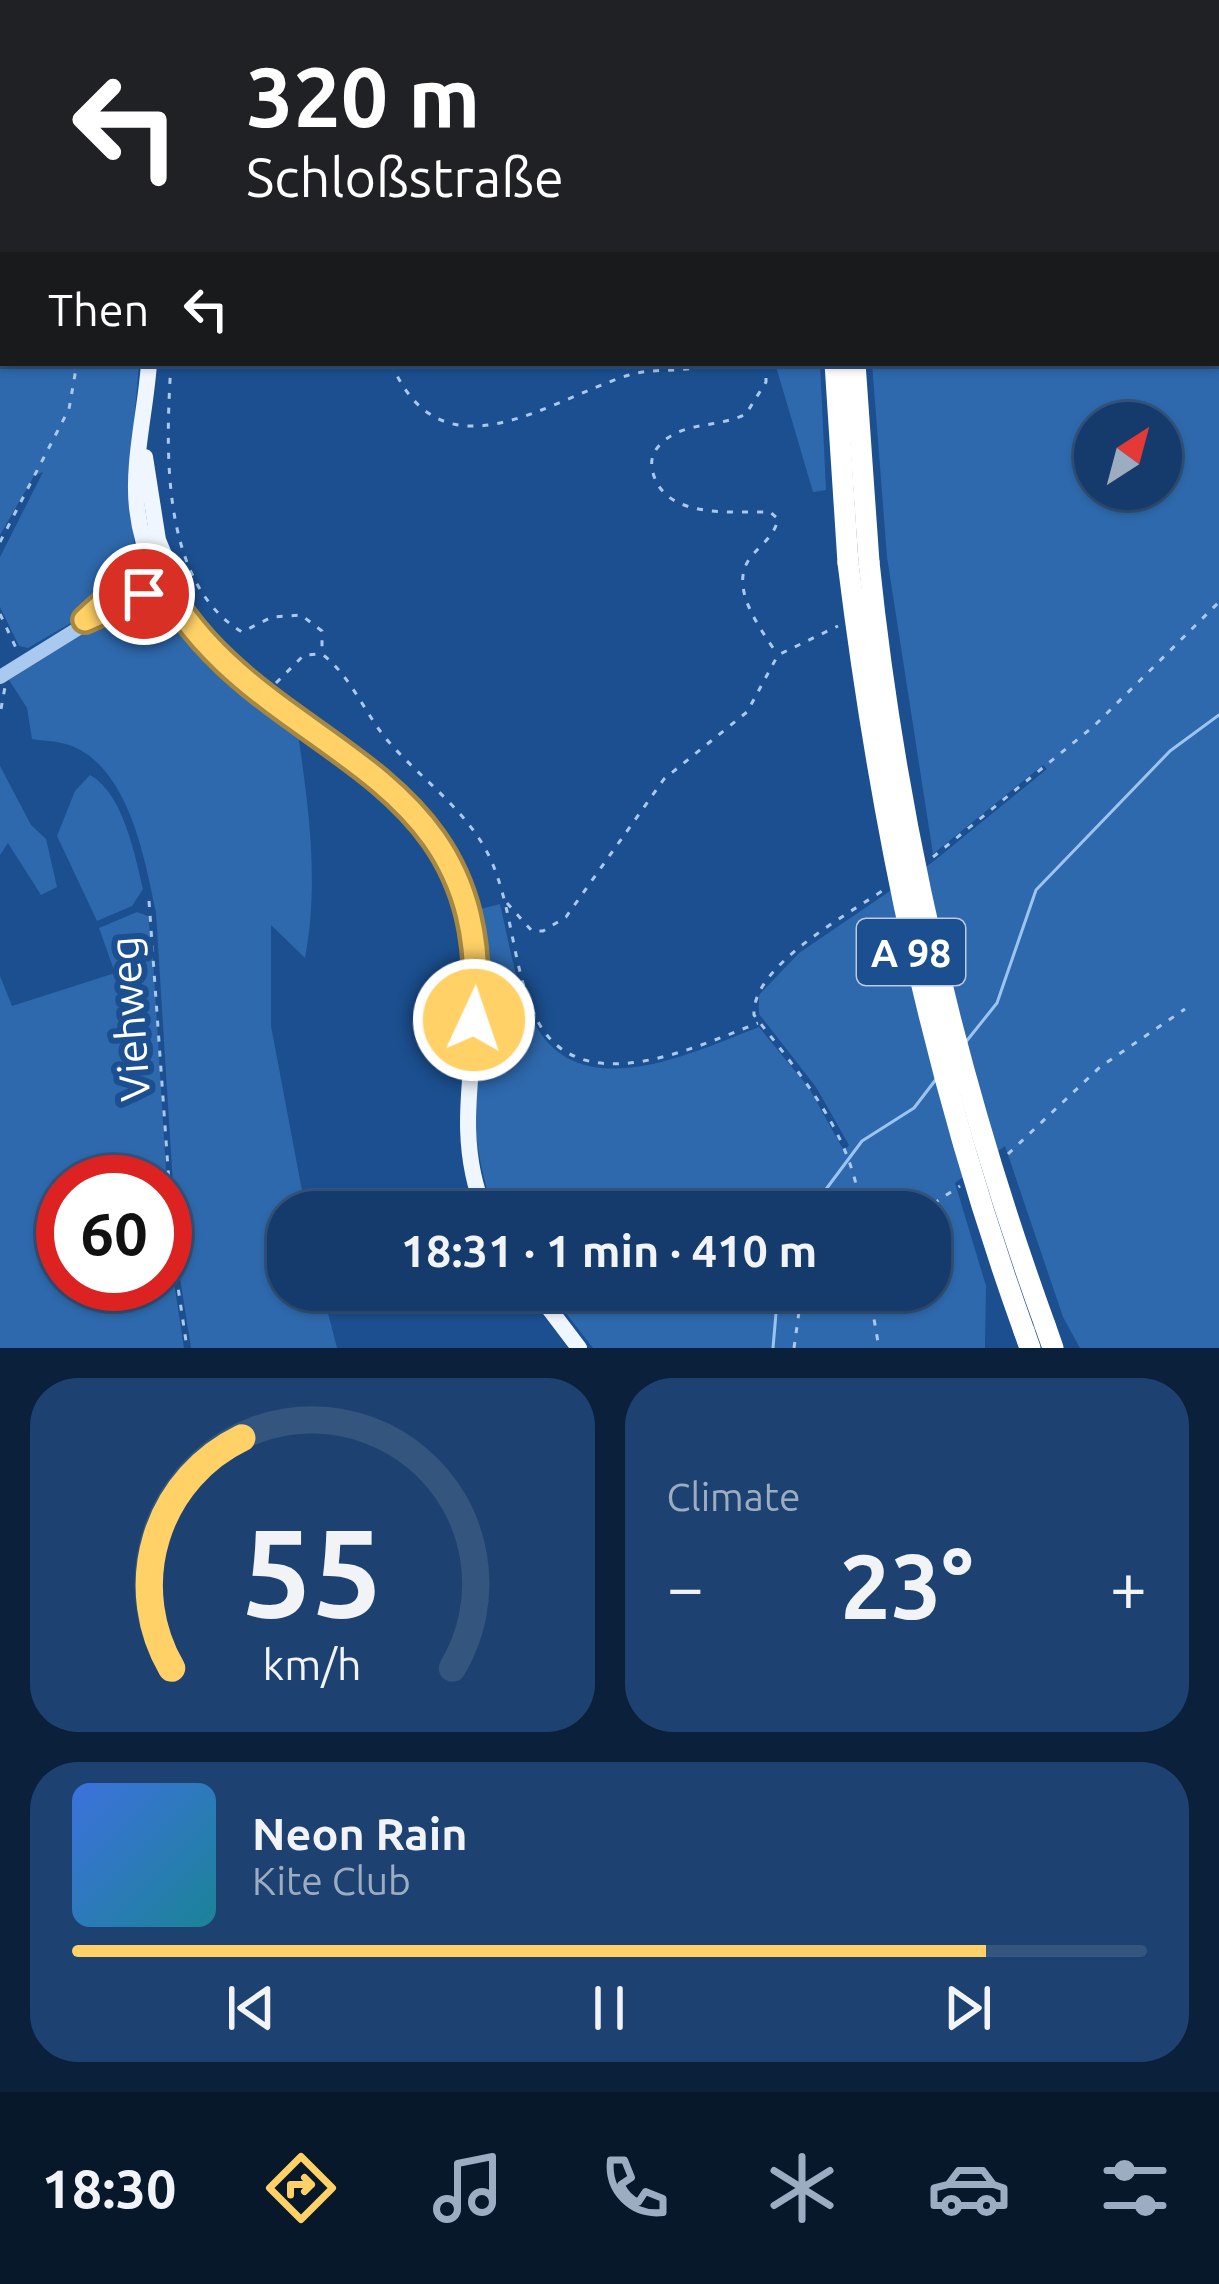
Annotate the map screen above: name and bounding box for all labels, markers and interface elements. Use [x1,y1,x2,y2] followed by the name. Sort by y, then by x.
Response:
[48,48,204,204] icon: left
[246,49,480,143] text: 320 m
[246,147,564,207] text: Schloßstraße
[173,276,239,342] icon: left
[48,284,149,335] text: Then
[1074,402,1182,510] north arrow
[1074,402,1182,510] map controls
[93,543,195,645] pin
[111,561,177,627] icon: arrive
[857,919,965,985] road number: A 98
[100,935,158,1103] street label: Viehweg
[411,957,537,1083] position arrow
[36,1155,192,1311] speed limit sign: 60
[401,1225,817,1276] text: 18:31 · 1 min · 410 m
[667,1475,801,1518] text: Climate
[242,1501,383,1641] text: 55
[840,1535,973,1636] text: 23°
[667,1549,704,1623] text: −
[1110,1549,1147,1623] text: +
[263,1640,362,1688] text: km/h
[252,1808,467,1859] text: Neon Rain
[252,1859,411,1902] text: Kite Club
[218,1975,284,2041] icon: previous
[576,1975,642,2041] icon: pause
[935,1975,1001,2041] icon: next
[259,2146,343,2230] icon: directions
[426,2146,510,2230] icon: music
[593,2146,677,2230] icon: phone
[760,2146,844,2230] icon: climate
[927,2146,1011,2230] icon: car
[1093,2146,1177,2230] icon: filters
[41,2158,177,2218] text: 18:30

